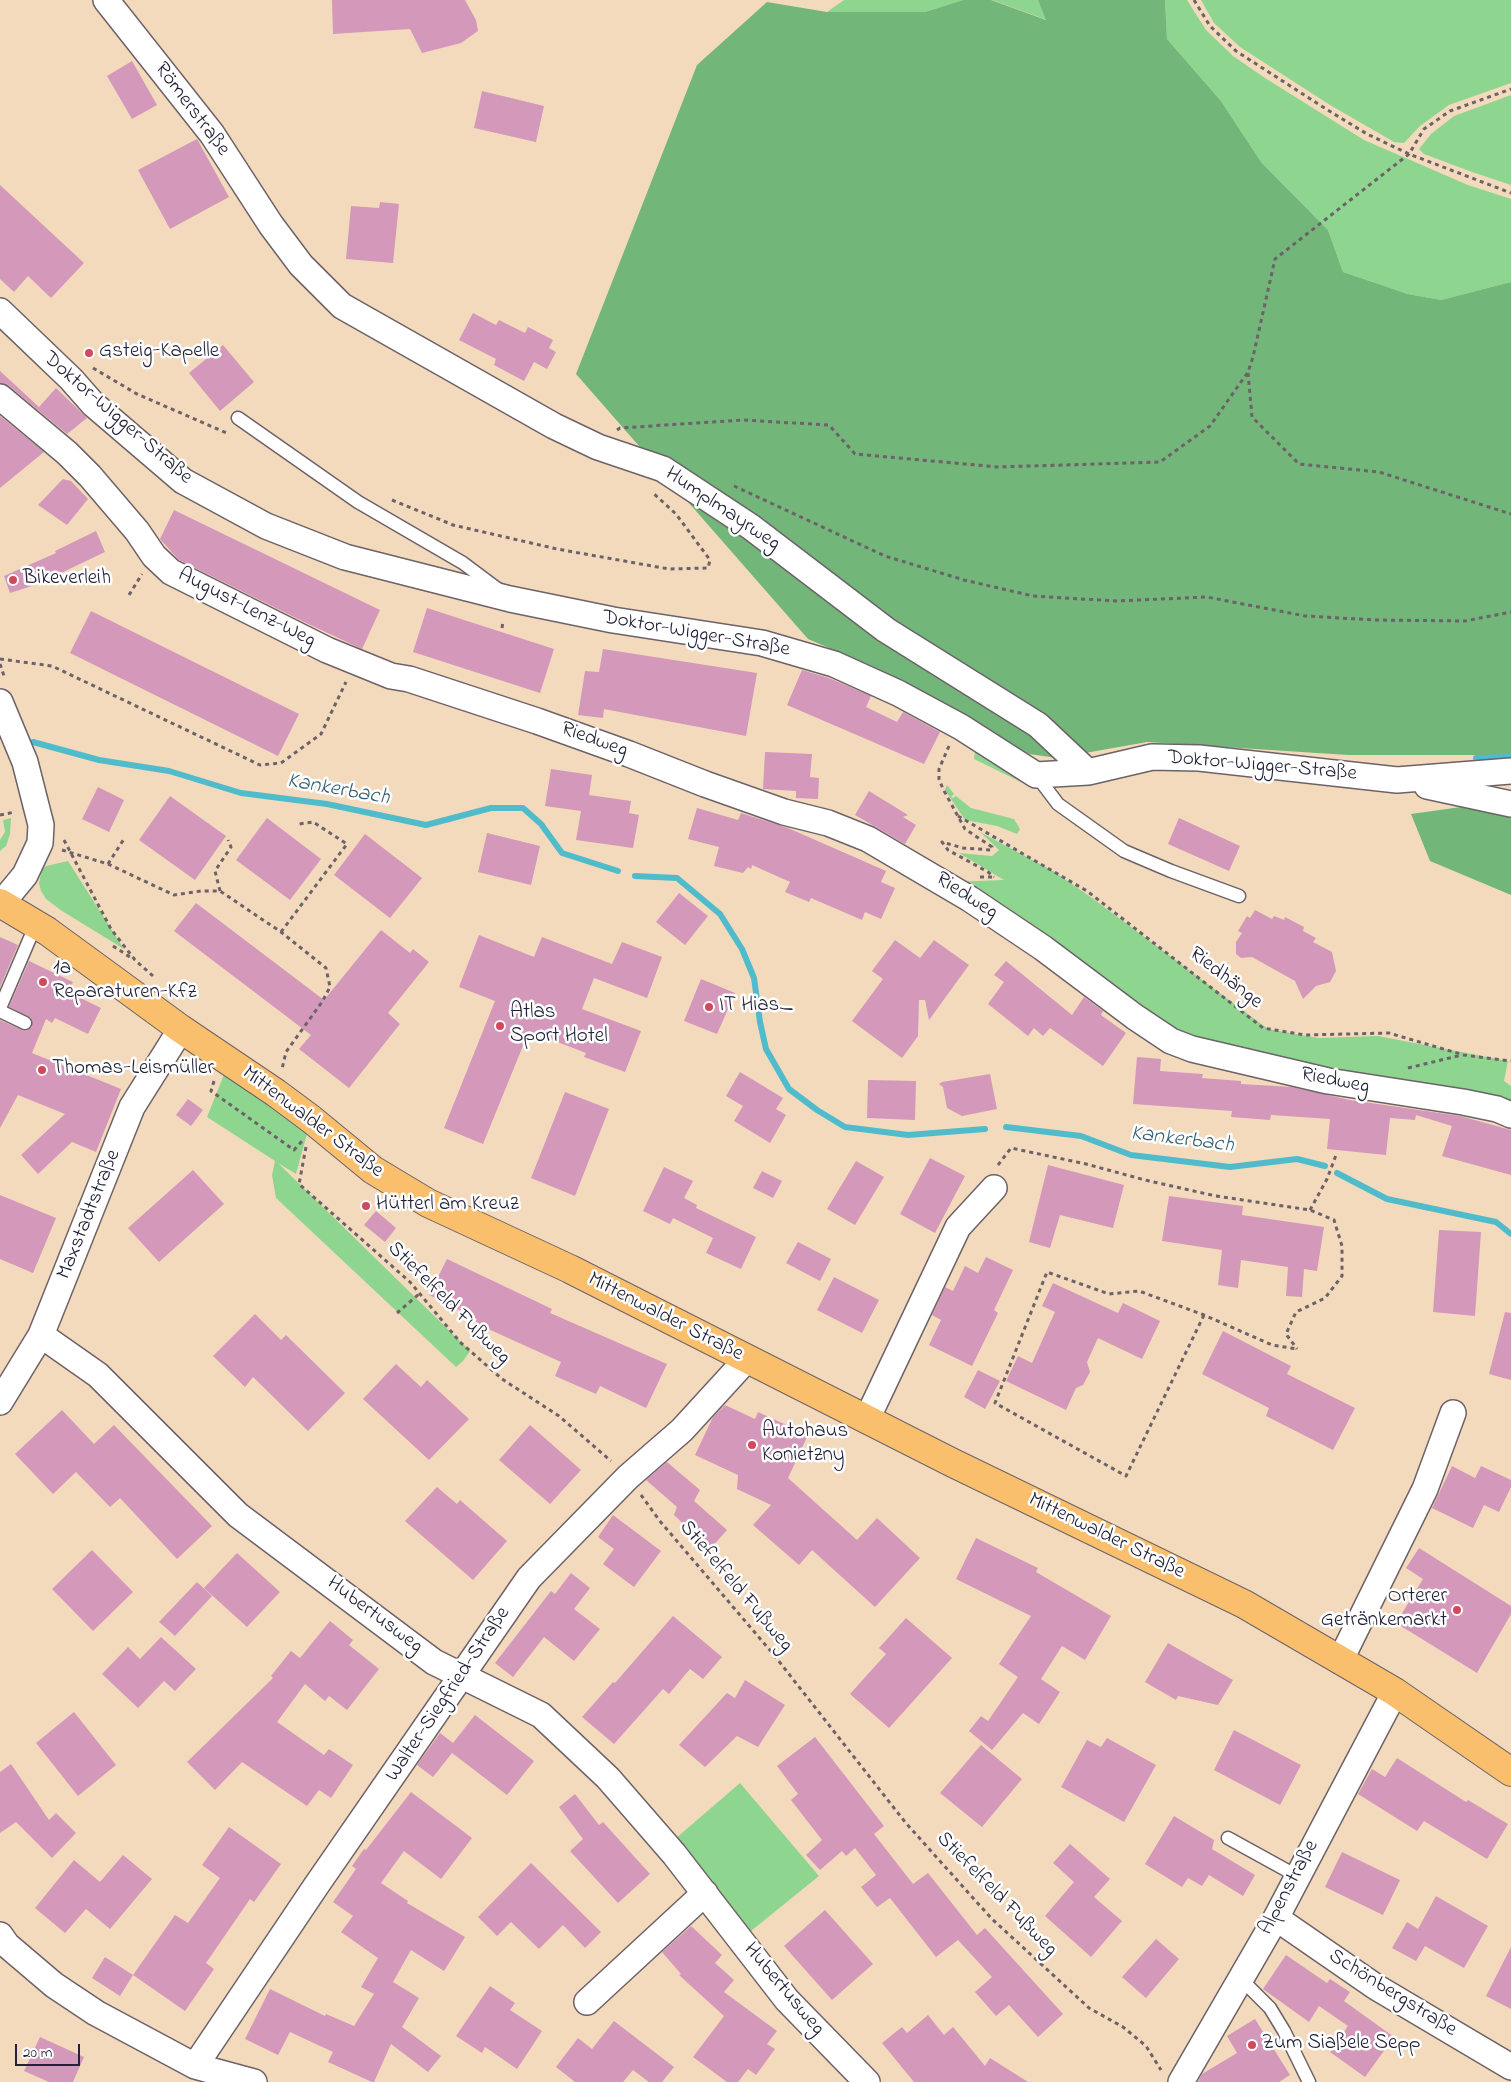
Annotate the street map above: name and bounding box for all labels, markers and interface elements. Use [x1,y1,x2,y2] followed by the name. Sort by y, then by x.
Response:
[148,58,234,162] street label: Römerstraße
[99,340,219,366] place label: Gsteig-Kapelle
[37,347,197,491] street label: Doktor-Wigger-Straße
[83,347,95,359] marker: Gsteig-Kapelle
[660,462,784,558] street label: Humplmayrweg
[173,563,319,655] street label: August-Lenz-Weg
[23,567,111,593] place label: Bikeverleih
[7,574,19,586] marker: Bikeverleih
[600,606,792,664] street label: Doktor-Wigger-Straße
[557,717,631,765] street label: Riedweg
[1166,746,1358,788] street label: Doktor-Wigger-Straße
[285,769,391,813] water label: Kankerbach
[930,868,1002,926] street label: Riedweg
[1183,942,1267,1016] street label: Riedhänge
[53,957,197,1007] place label: 1a Reparaturen-Kfz
[37,976,49,988] marker: 1a Reparaturen-Kfz
[719,994,793,1020] place label: IT Hias_
[510,1001,608,1051] place label: Atlas Sport Hotel
[703,1001,715,1013] marker: IT Hias_
[494,1020,506,1032] marker: Atlas Sport Hotel
[52,1057,214,1083] place label: Thomas-Leismüller
[236,1062,388,1184] street label: Mittenwalder Straße
[1299,1063,1371,1101] street label: Riedweg
[36,1064,48,1076] marker: Thomas-Leismüller
[1129,1122,1235,1160] water label: Kankerbach
[53,1147,127,1283] street label: Maxstadtstraße
[376,1193,519,1219] place label: Hütterl am Kreuz
[360,1200,372,1212] marker: Hütterl am Kreuz
[381,1237,515,1371] street label: Stiefelfeld Fußweg
[583,1268,747,1368] street label: Mittenwalder Straße
[762,1420,848,1470] place label: Autohaus Konietzny
[746,1439,758,1451] marker: Autohaus Konietzny
[1024,1488,1188,1586] street label: Mittenwalder Straße
[673,1516,797,1658] street label: Stiefelfeld Fußweg
[321,1572,427,1660] street label: Hubertusweg
[1321,1585,1447,1635] place label: Orterer Getränkemarkt
[381,1603,517,1787] street label: Walter-Siegfried-Straße
[1451,1604,1463,1616] marker: Orterer Getränkemarkt
[930,1827,1062,1963] street label: Stiefelfeld Fußweg
[1255,1836,1325,1940] street label: Alpenstraße
[737,1938,829,2042] street label: Hubertusweg
[1323,1944,1461,2044] street label: Schönbergstraße
[1262,2032,1420,2058] place label: Zum Siaßele Sepp
[18,2034,82,2066] scale bar
[1246,2039,1258,2051] marker: Zum Siaßele Sepp
[23,2042,52,2064] text: 20 m

